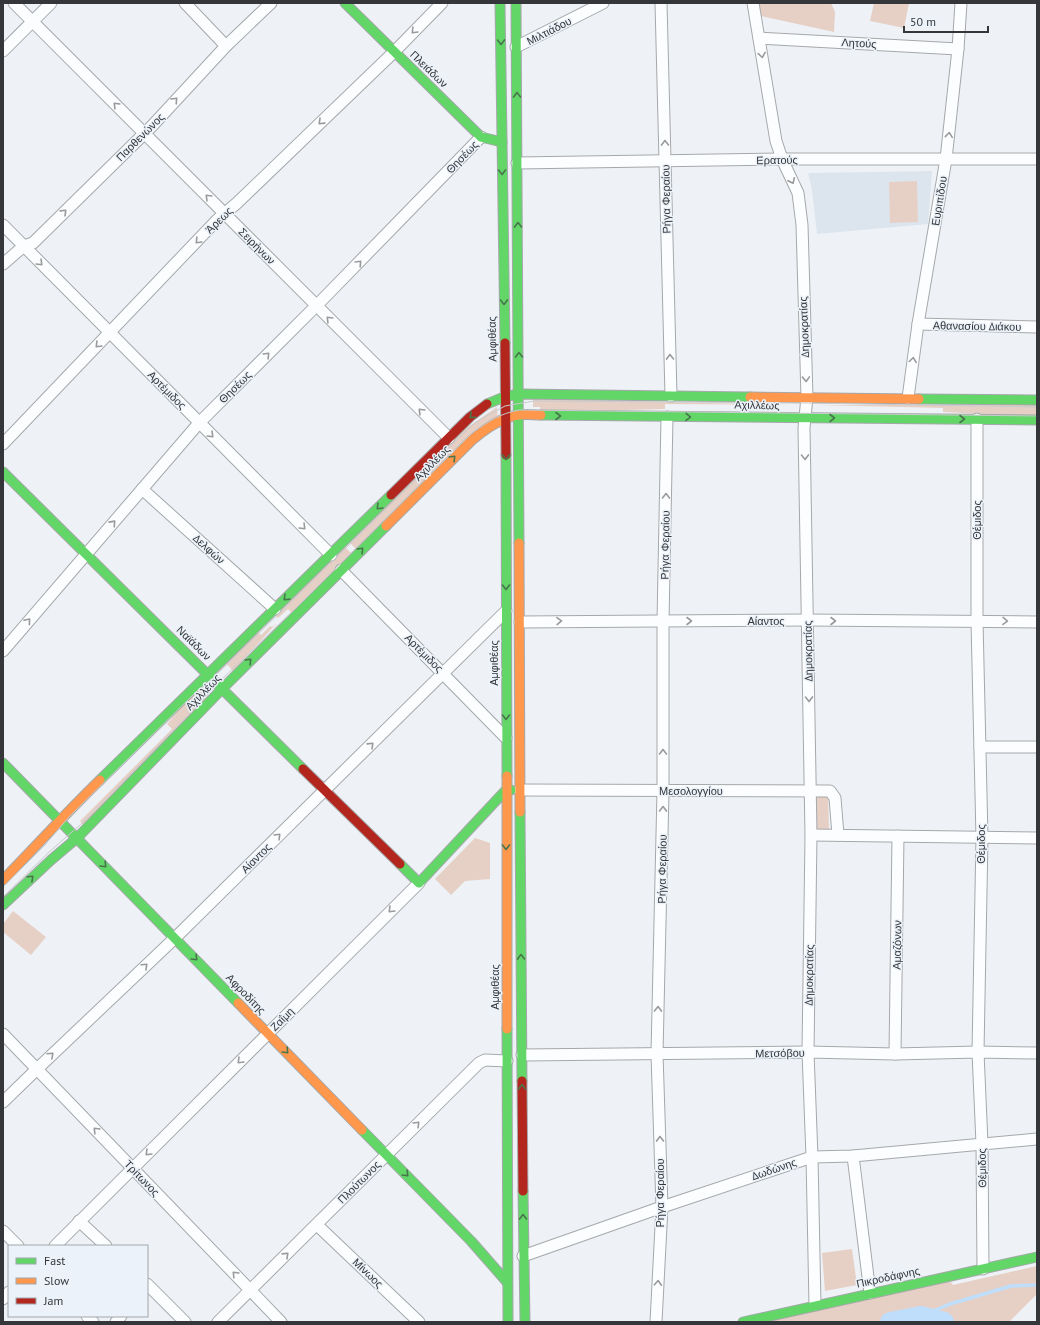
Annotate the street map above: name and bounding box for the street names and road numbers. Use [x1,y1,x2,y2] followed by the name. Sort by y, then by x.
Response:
[524,14,574,48] street label: Μιλτιάδου
[841,35,877,51] street label: Λητούς
[407,48,451,91] street label: Πλειάδων
[113,110,167,164] street label: Παρθενώνος
[443,138,481,176] street label: Θησέως
[756,153,798,167] street label: Ερατούς
[658,164,674,234] street label: Ρήγα Φεραίου
[928,175,950,227] street label: Ευριπίδου
[202,204,236,236] street label: Άρεως
[236,225,279,268] street label: Σειρήνων
[796,296,812,358] street label: Δημοκρατίας
[485,316,499,362] street label: Αμφιθέας
[933,318,1021,334] street label: Αθανασίου Διάκου
[145,368,189,412] street label: Αρτέμιδος
[216,368,254,406] street label: Θησέως
[734,398,780,412] street label: Αχιλλέως
[411,442,453,484] street label: Αχιλλέως
[970,500,984,540] street label: Θέμιδος
[657,510,673,580] street label: Ρήγα Φεραίου
[190,531,228,567] street label: Δελφών
[747,614,785,628] street label: Αίαντος
[800,620,816,682] street label: Δημοκρατίας
[174,623,215,664] street label: Ναϊάδων
[402,631,446,675] street label: Αρτέμιδος
[487,640,501,686] street label: Αμφιθέας
[182,671,224,713] street label: Αχιλλέως
[659,784,723,798] street label: Μεσολογγίου
[974,824,988,864] street label: Θέμιδος
[654,834,670,904] street label: Ρήγα Φεραίου
[238,840,274,876] street label: Αίαντος
[890,920,904,970] street label: Αμαζόνων
[801,944,817,1006] street label: Δημοκρατίας
[488,964,502,1010] street label: Αμφιθέας
[223,971,269,1017] street label: Αφροδίτης
[267,1004,297,1034] street label: Ζαΐμη
[755,1046,805,1060] street label: Μετσόβου
[975,1148,989,1188] street label: Θέμιδος
[750,1155,798,1183] street label: Δωδώνης
[121,1157,163,1199] street label: Τρίτωνος
[335,1158,383,1206] street label: Πλούτωνος
[653,1158,667,1228] street label: Ρήγα Φεραίου
[350,1255,386,1291] street label: Μίνωος
[855,1263,921,1291] street label: Πικροδάφνης

